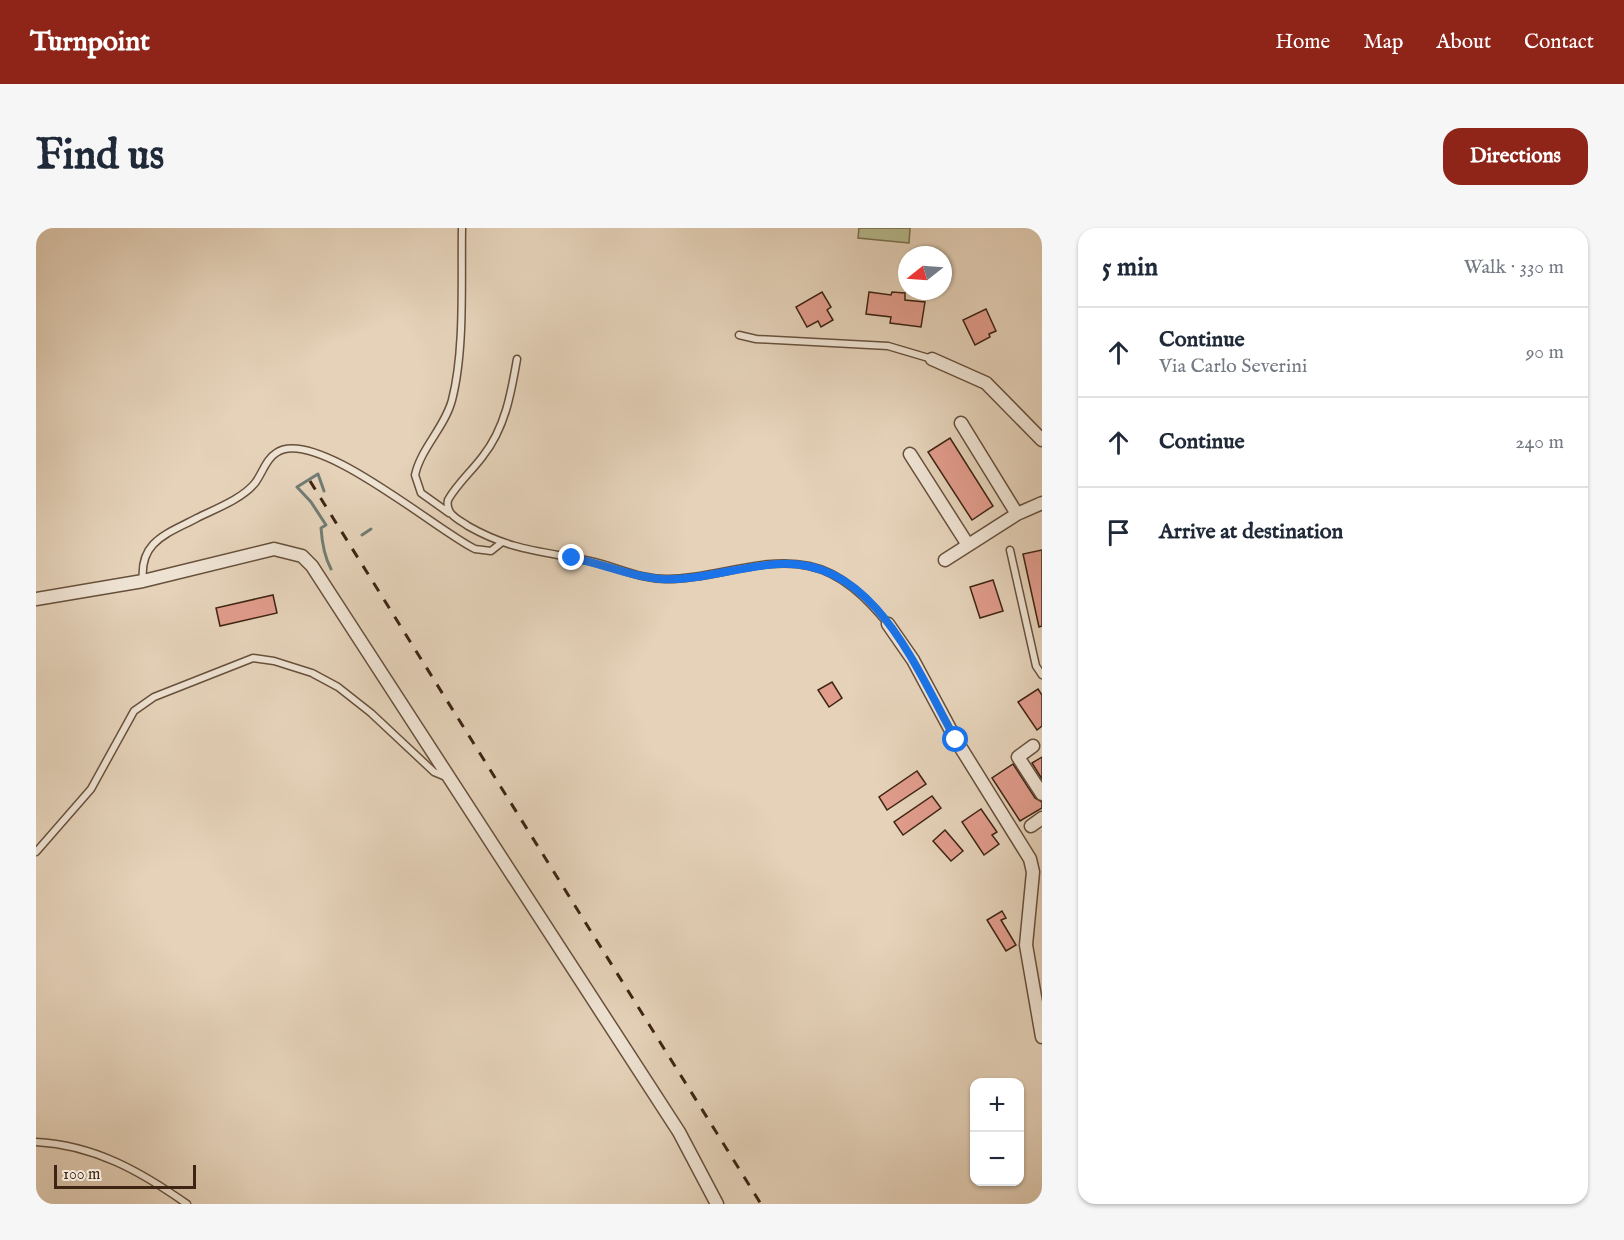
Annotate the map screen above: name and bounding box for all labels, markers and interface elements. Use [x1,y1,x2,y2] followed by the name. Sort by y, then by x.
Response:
[30,25,150,60] text: Turnpoint
[1275,29,1330,56] text: Home
[1363,29,1403,56] text: Map
[1436,29,1491,56] text: About
[1524,29,1594,56] text: Contact
[1443,128,1588,185] button: Directions
[36,130,164,183] text: Find us
[898,246,952,300] north arrow
[1102,251,1158,284] text: 5 min
[1464,255,1564,280] text: Walk · 330 m
[1159,326,1245,354] text: Continue
[1102,336,1135,369] icon: ahead
[1526,340,1564,365] text: 90 m
[1159,354,1307,379] text: Via Carlo Severini
[1102,426,1135,459] icon: ahead
[1159,428,1245,456] text: Continue
[1515,430,1564,455] text: 240 m
[1102,516,1135,549] icon: arrive
[1159,518,1343,546] text: Arrive at destination
[558,544,584,570] route end
[942,726,968,752] route start
[970,1078,1024,1186] map controls
[970,1078,1024,1132] button: +
[970,1132,1024,1186] button: −
[54,1162,196,1190] scale bar
[63,1165,100,1185] text: 100 m

